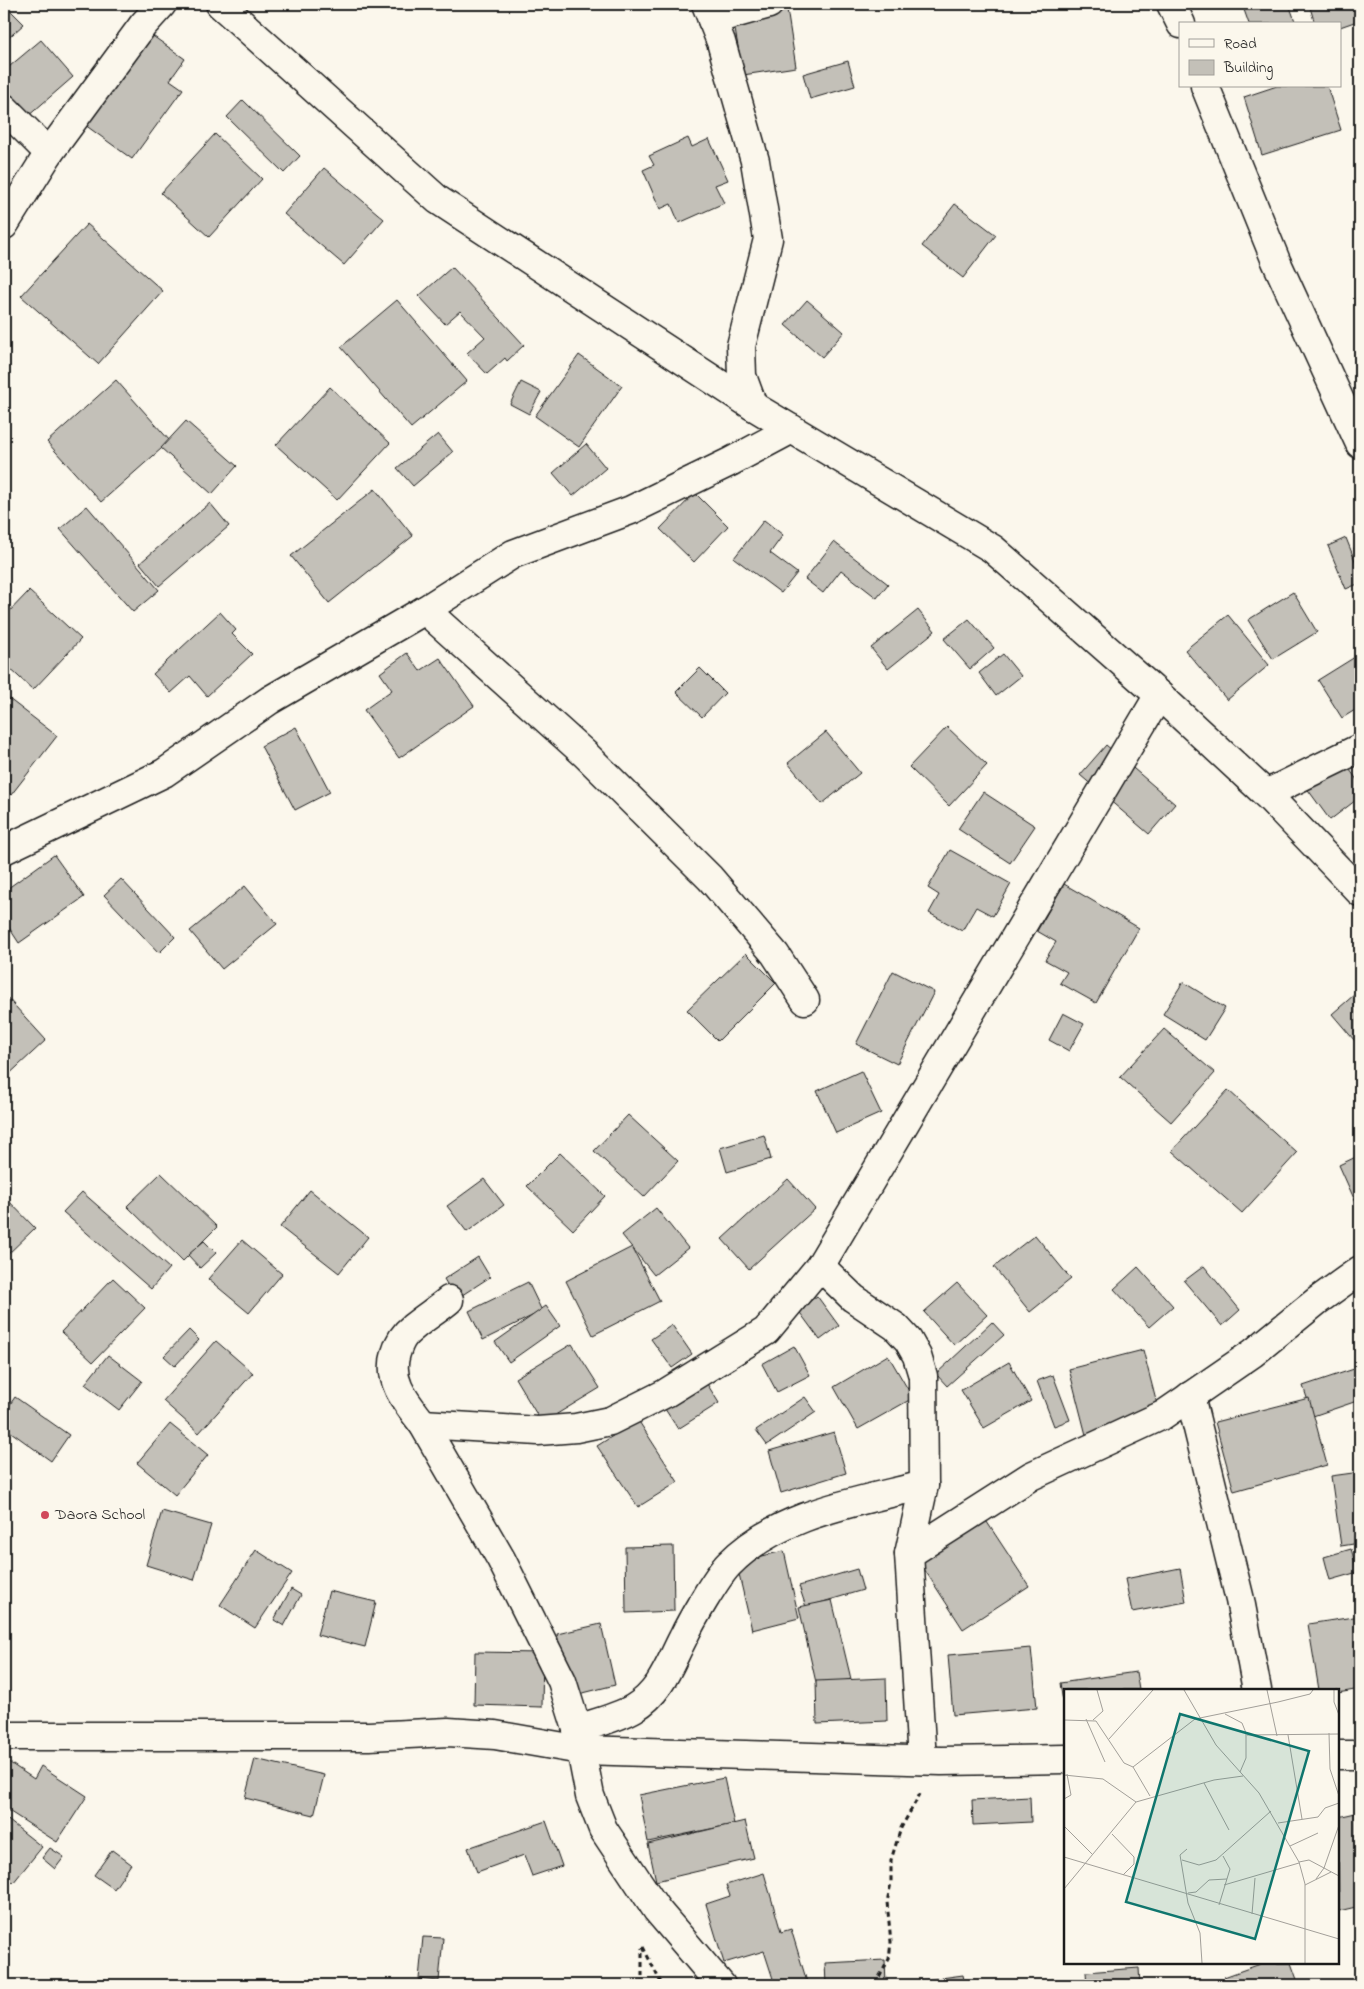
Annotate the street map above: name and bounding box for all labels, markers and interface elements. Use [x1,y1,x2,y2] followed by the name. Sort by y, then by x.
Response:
[1179,22,1342,88] legend
[1224,33,1257,55] text: Road
[1223,57,1273,80] text: Building
[54,1503,145,1527] place label: Daora School
[39,1509,51,1521] marker: Daora School
[1064,1689,1339,1964] inset map

